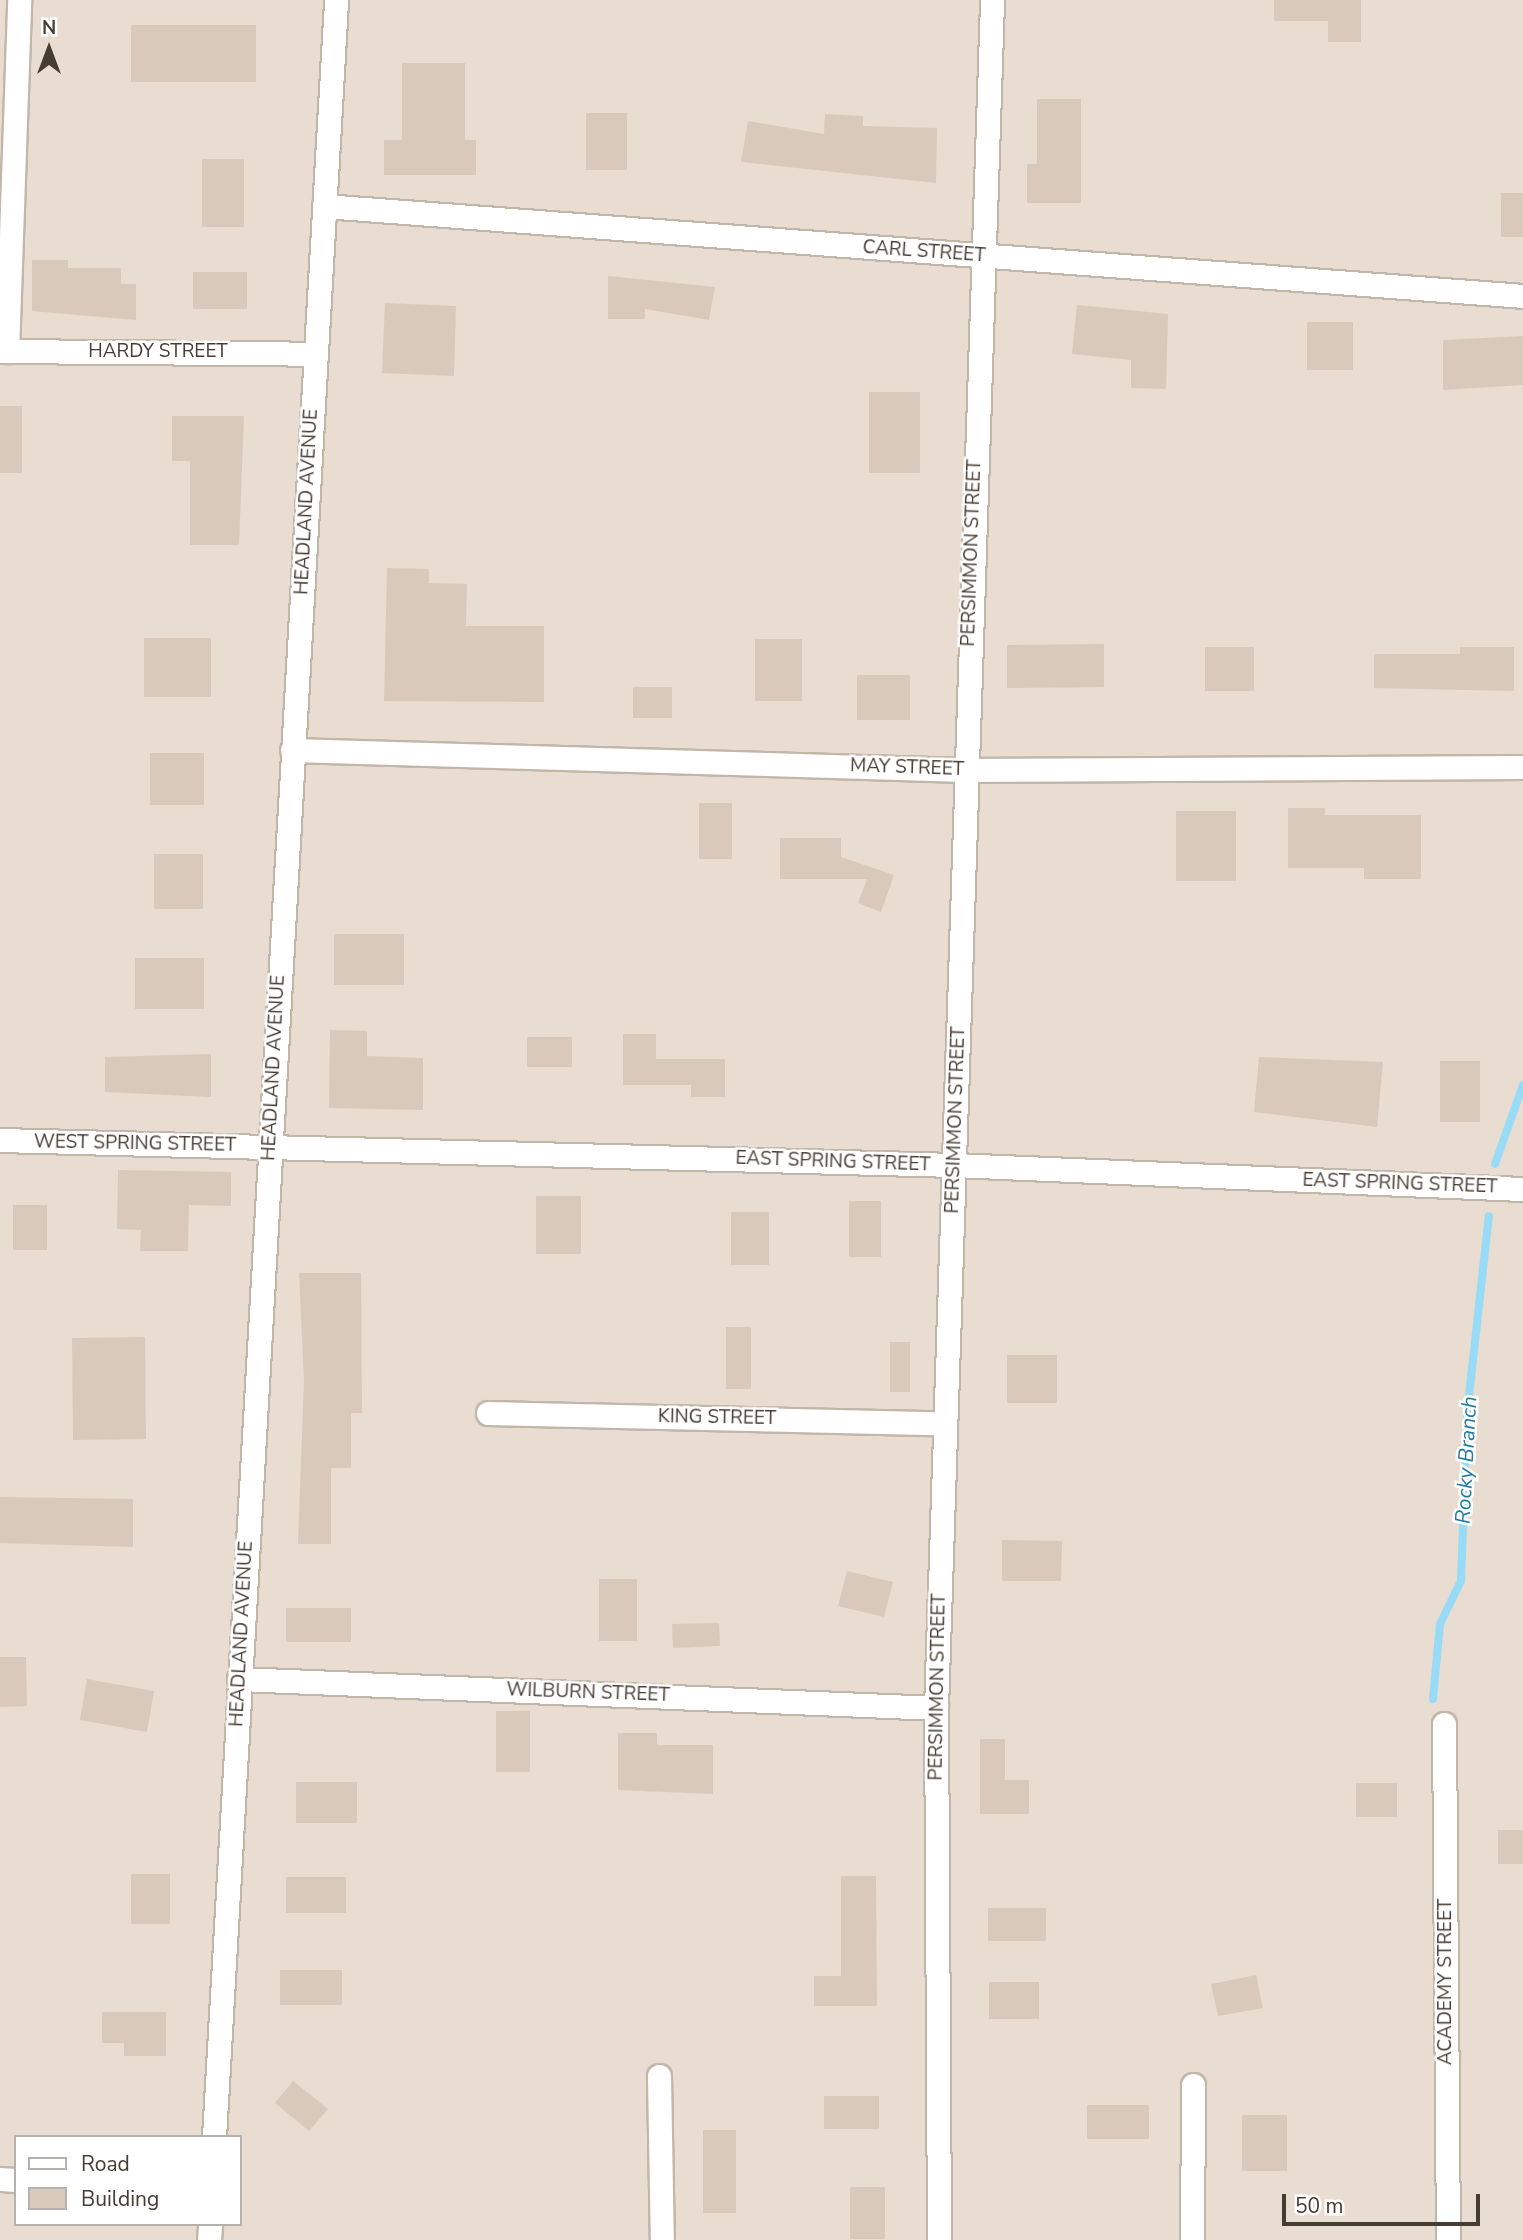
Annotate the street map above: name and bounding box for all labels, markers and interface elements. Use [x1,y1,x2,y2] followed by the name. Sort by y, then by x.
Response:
[14,14,84,84] north arrow
[42,15,56,41] text: N
[862,236,986,268] street label: CARL STREET
[88,341,228,363] street label: HARDY STREET
[291,409,323,595] street label: HEADLAND AVENUE
[957,459,987,647] street label: PERSIMMON STREET
[850,755,964,781] street label: MAY STREET
[258,975,290,1161] street label: HEADLAND AVENUE
[941,1026,971,1214] street label: PERSIMMON STREET
[34,1131,236,1157] street label: WEST SPRING STREET
[735,1147,931,1177] street label: EAST SPRING STREET
[1302,1169,1498,1199] street label: EAST SPRING STREET
[1450,1395,1482,1525] water label: Rocky Branch
[658,1406,776,1430] street label: KING STREET
[226,1541,258,1727] street label: HEADLAND AVENUE
[925,1593,951,1781] street label: PERSIMMON STREET
[506,1679,670,1707] street label: WILBURN STREET
[1435,1899,1457,2065] street label: ACADEMY STREET
[14,2135,242,2226] legend
[81,2150,130,2178] text: Road
[1285,2180,1483,2224] scale bar
[81,2185,159,2213] text: Building
[1295,2192,1344,2220] text: 50 m

